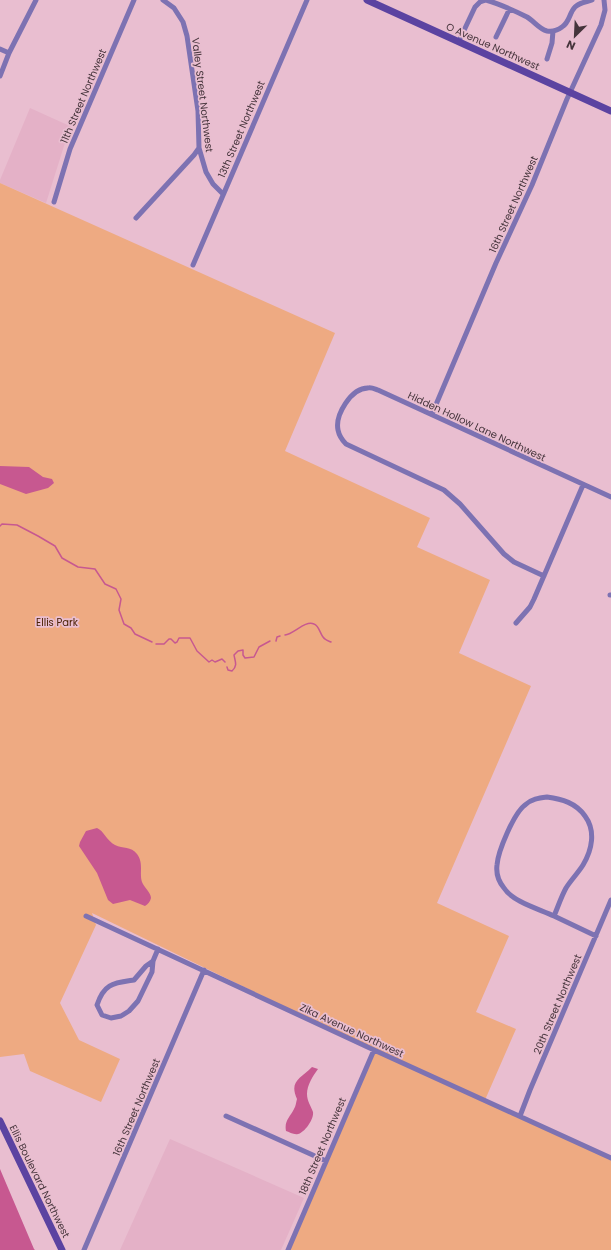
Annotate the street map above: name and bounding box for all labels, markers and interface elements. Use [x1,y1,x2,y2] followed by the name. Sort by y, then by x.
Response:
[555,16,595,56] north arrow
[444,19,542,74] street label: O Avenue Northwest
[564,36,578,54] text: N
[188,37,217,154] street label: Valley Street Northwest
[57,46,110,146] street label: 11th Street Northwest
[214,78,269,180] street label: 13th Street Northwest
[485,153,542,255] street label: 16th Street Northwest
[405,388,548,465] street label: Hidden Hollow Lane Northwest
[36,615,79,630] park label: Ellis Park
[530,952,585,1056] street label: 20th Street Northwest
[297,1000,407,1061] street label: Zika Avenue Northwest
[109,1056,164,1158] street label: 16th Street Northwest
[295,1095,350,1197] street label: 18th Street Northwest
[6,1122,74,1241] street label: Ellis Boulevard Northwest

